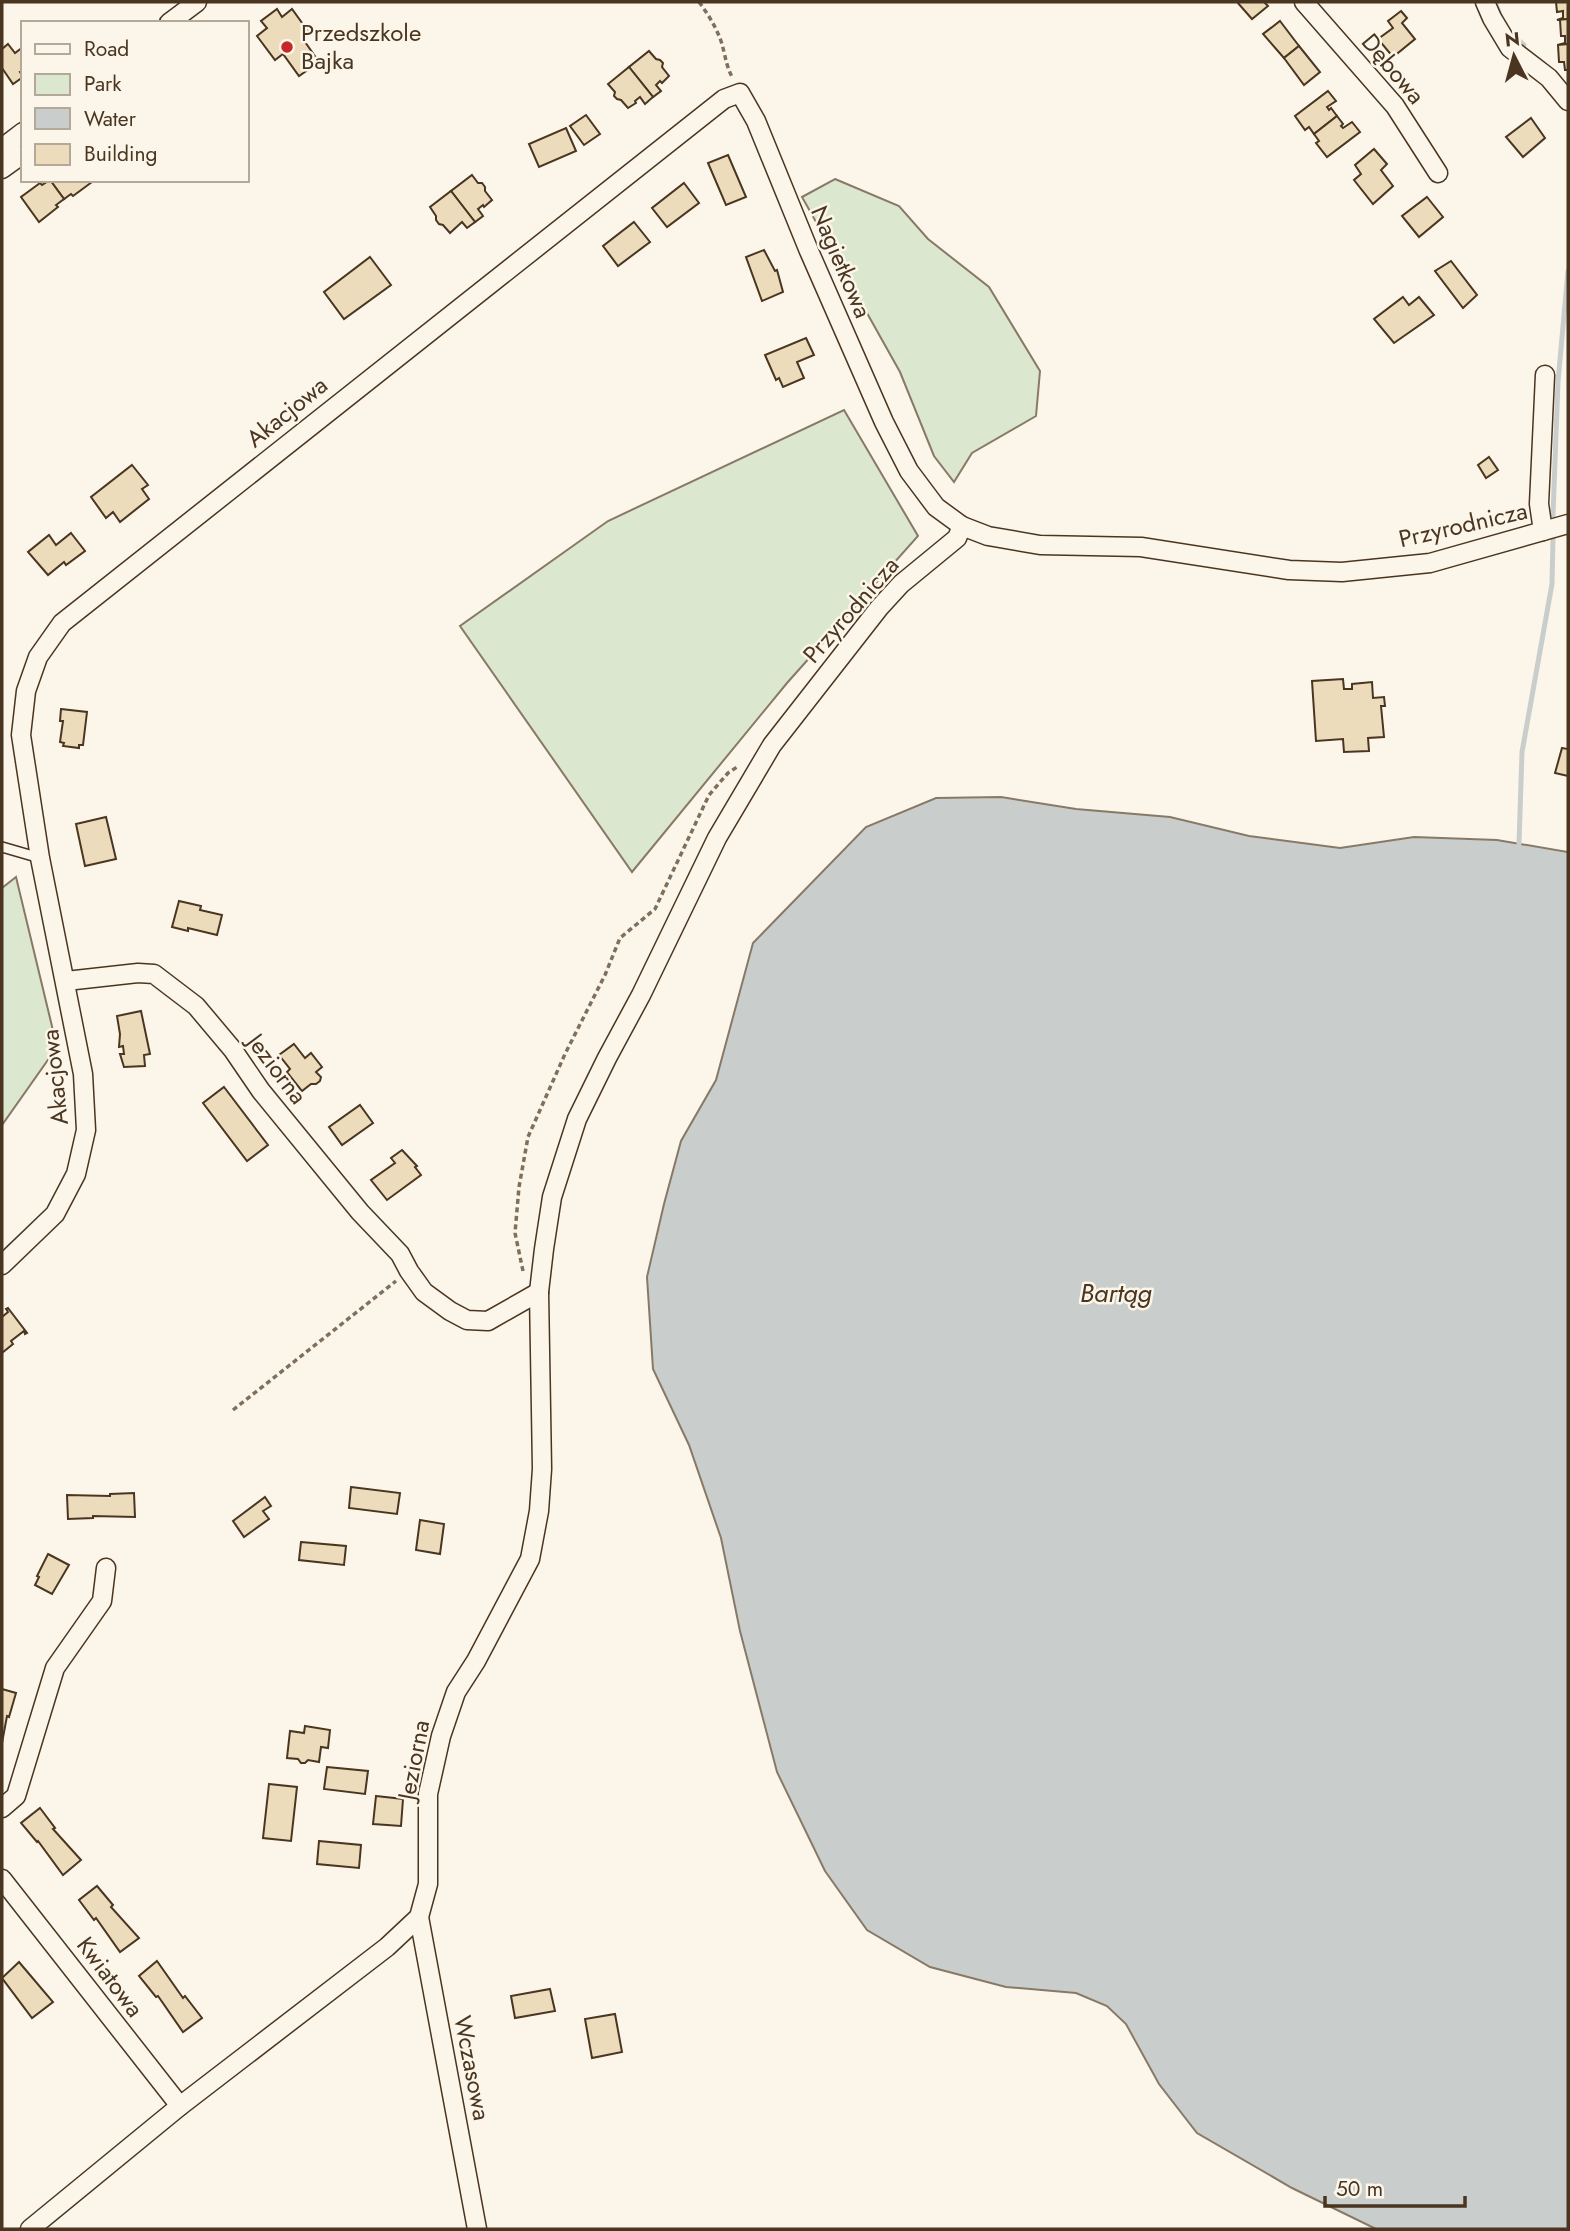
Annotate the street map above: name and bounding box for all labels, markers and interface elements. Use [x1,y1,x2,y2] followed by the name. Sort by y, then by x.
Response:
[301,15,421,78] place label: Przedszkole Bajka
[21,21,248,182] legend
[1479,21,1549,91] north arrow
[1503,25,1521,54] text: N
[1353,26,1433,112] street label: Dębowa
[84,34,129,64] text: Road
[279,39,295,55] marker: Przedszkole Bajka
[84,69,122,99] text: Park
[84,104,137,134] text: Water
[84,139,157,169] text: Building
[802,200,881,323] street label: Nagietkowa
[238,368,335,455] street label: Akacjowa
[1395,493,1531,556] street label: Przyrodnicza
[794,549,907,671] street label: Przyrodnicza
[237,1024,316,1111] street label: Jeziorna
[32,1027,77,1127] street label: Akacjowa
[1080,1274,1152,1312] water label: Bartąg
[388,1717,438,1806] street label: Jeziorna
[68,1929,152,2024] street label: Kwiatowa
[445,2012,500,2123] street label: Wczasowa
[1325,2164,1465,2208] scale bar
[1336,2174,1383,2204] text: 50 m

